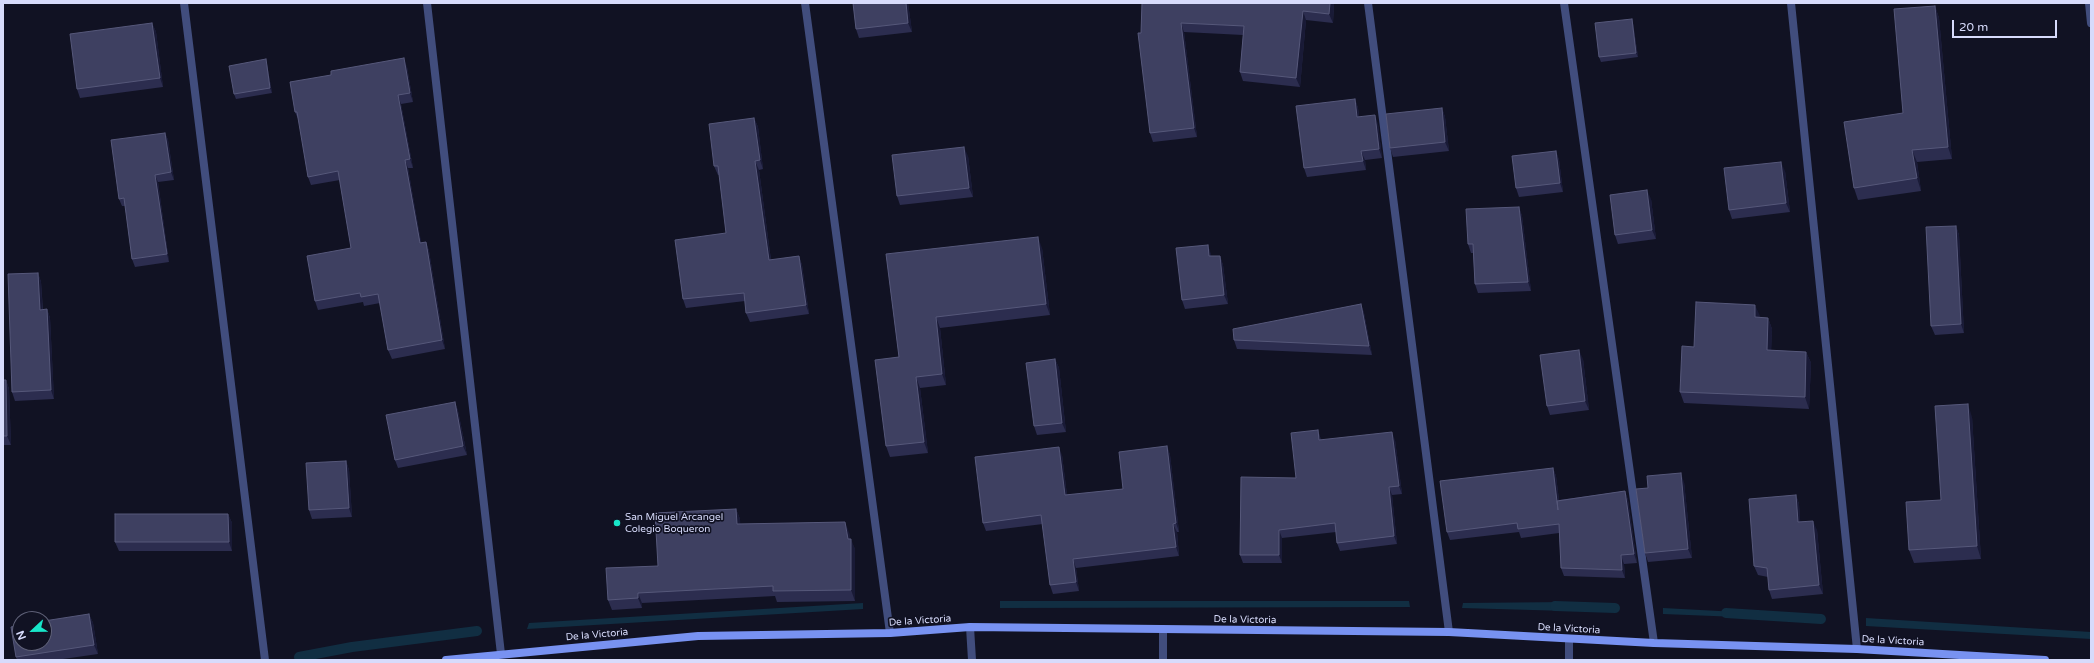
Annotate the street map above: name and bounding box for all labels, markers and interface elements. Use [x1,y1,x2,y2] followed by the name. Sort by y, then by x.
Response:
[1954,12,2059,38] scale bar
[1959,20,1988,34] text: 20 m
[625,511,723,534] place label: San Miguel Arcangel Colegio Boqueron
[612,518,622,528] marker: San Miguel Arcangel Colegio Boqueron
[12,611,52,651] north arrow
[888,613,952,629] street label: De la Victoria
[1214,613,1276,627] street label: De la Victoria
[1537,621,1601,637] street label: De la Victoria
[565,626,629,644] street label: De la Victoria
[14,629,29,642] text: N
[1861,633,1925,649] street label: De la Victoria

